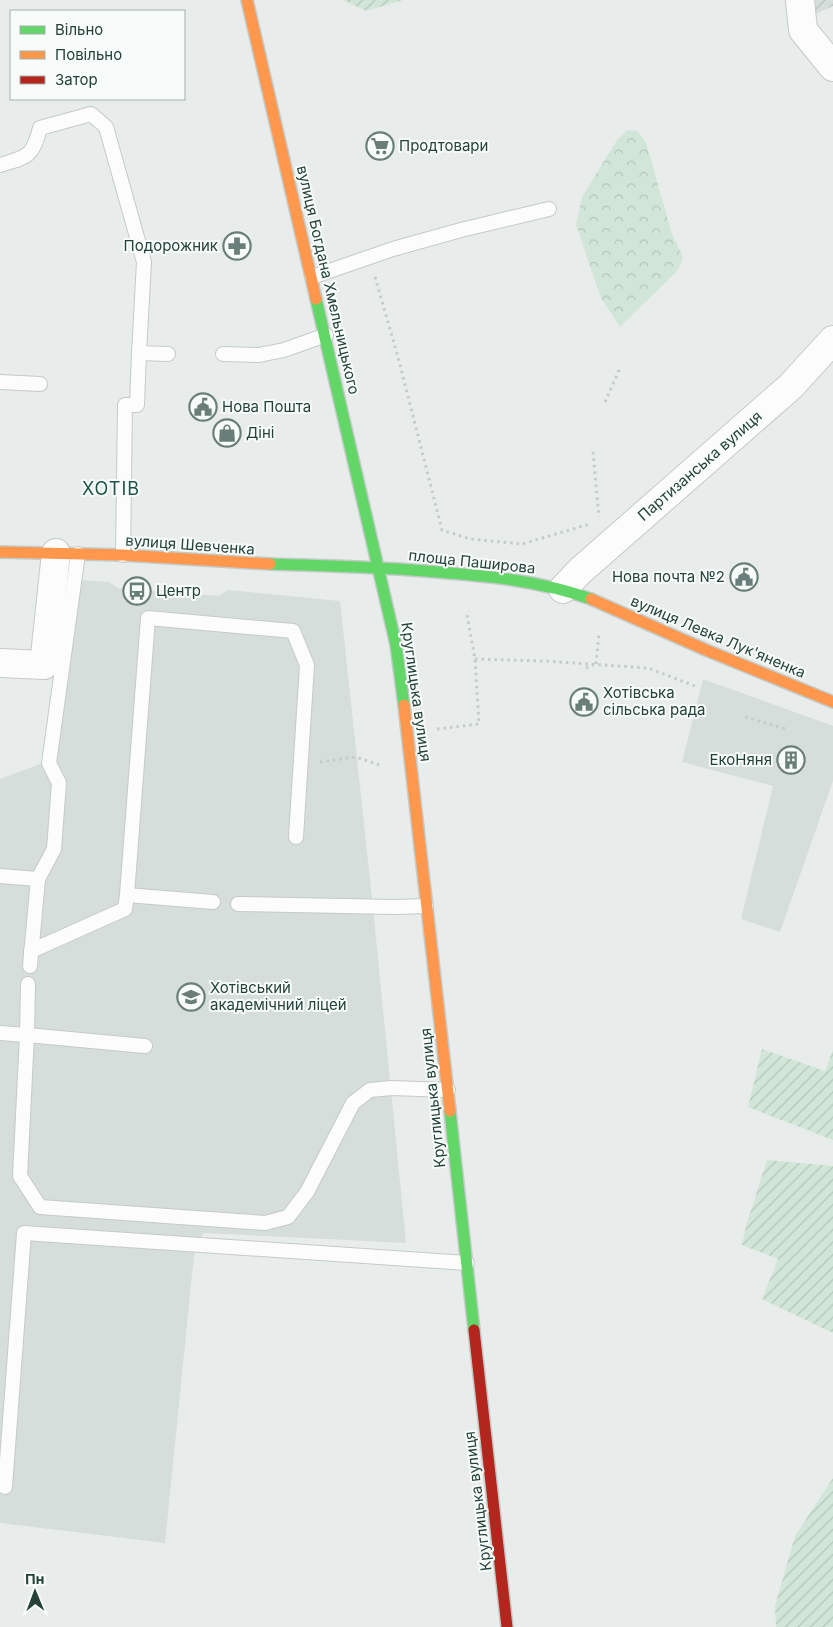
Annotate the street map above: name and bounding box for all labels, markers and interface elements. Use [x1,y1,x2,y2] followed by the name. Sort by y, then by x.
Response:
[10,10,185,100] legend
[55,20,103,39] text: Вільно
[55,45,122,64] text: Повільно
[55,70,98,89] text: Затор
[365,131,395,161] supermarket icon: Продтовари
[399,136,488,155] place label: Продтовари
[293,164,364,396] street label: вулиця Богдана Хмельницького
[222,231,252,261] pharmacy icon: Подорожник
[124,236,218,255] place label: Подорожник
[188,392,218,422] public building icon: Нова Пошта
[222,397,311,416] place label: Нова Пошта
[634,407,766,525] street label: Партизанська вулиця
[212,418,242,448] shop icon: Діні
[246,423,274,442] place label: Діні
[82,478,140,499] district label: ХОТІВ
[125,531,255,558] street label: вулиця Шевченка
[408,545,536,578] street label: площа Паширова
[729,562,759,592] public building icon: Нова почта №2
[612,567,725,586] place label: Нова почта №2
[122,576,152,606] bus stop icon: Центр
[156,581,201,600] place label: Центр
[628,591,808,682] street label: вулиця Левка Лук'яненка
[397,621,436,763] street label: Круглицька вулиця
[603,683,706,719] place label: Хотівська сільська рада
[569,687,599,717] public building icon: Хотівська сільська рада
[776,745,806,775] building icon: ЕкоНяня
[710,750,772,769] place label: ЕкоНяня
[210,978,347,1014] place label: Хотівський академічний ліцей
[176,982,206,1012] school or university icon: Хотівський академічний ліцей
[416,1027,449,1169] street label: Круглицька вулиця
[460,1430,495,1572] street label: Круглицька вулиця
[10,1567,60,1617] north arrow
[25,1570,45,1587] text: Пн

